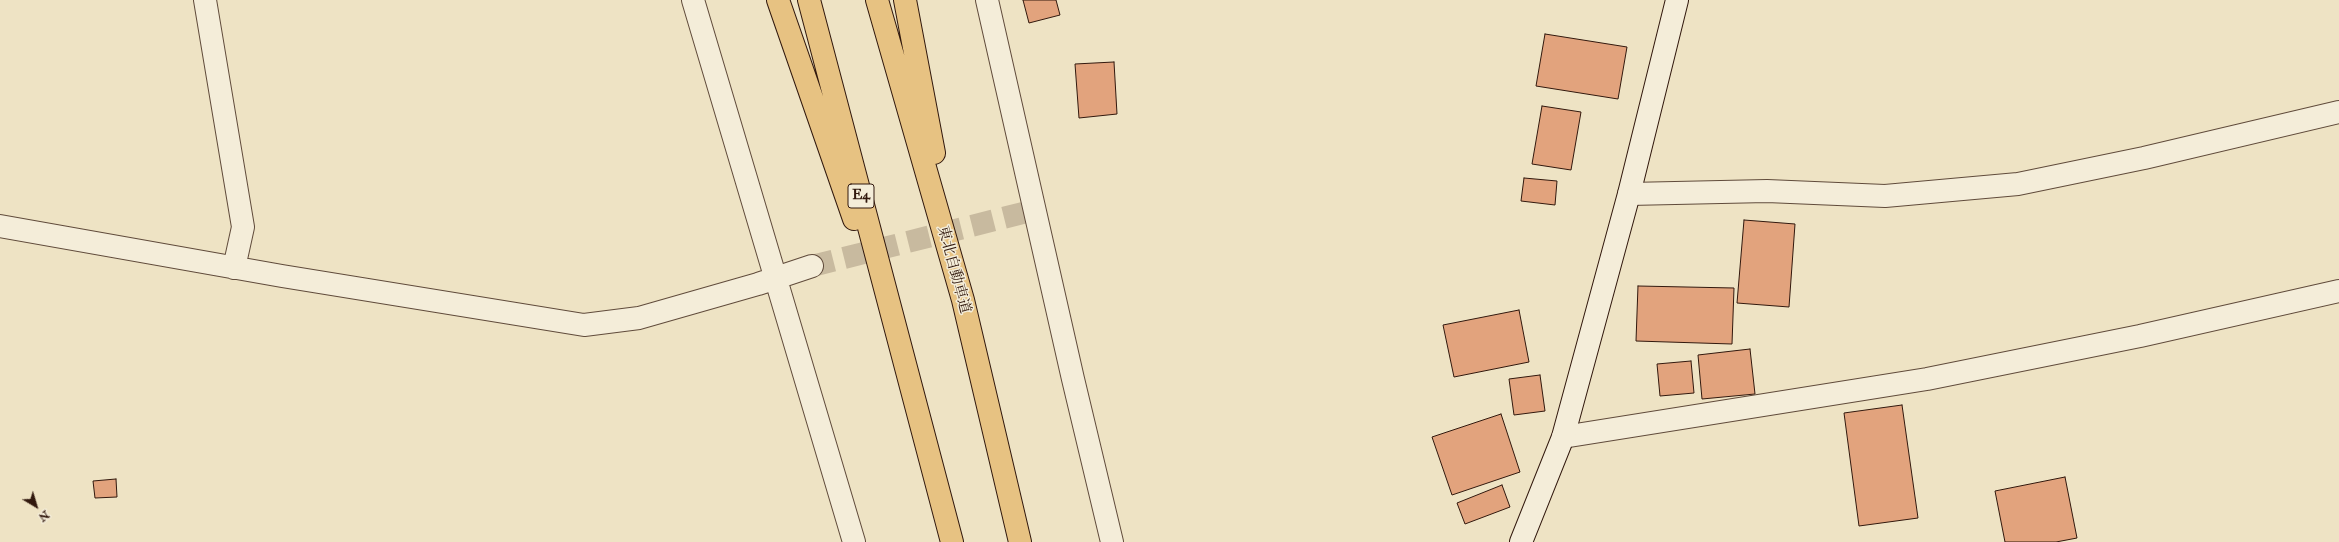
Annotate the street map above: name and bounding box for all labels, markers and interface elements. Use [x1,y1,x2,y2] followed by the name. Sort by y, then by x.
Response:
[848,184,874,208] road number: E4
[933,224,973,316] street label: 東北自動車道
[16,486,56,526] north arrow
[36,508,52,524] text: N

